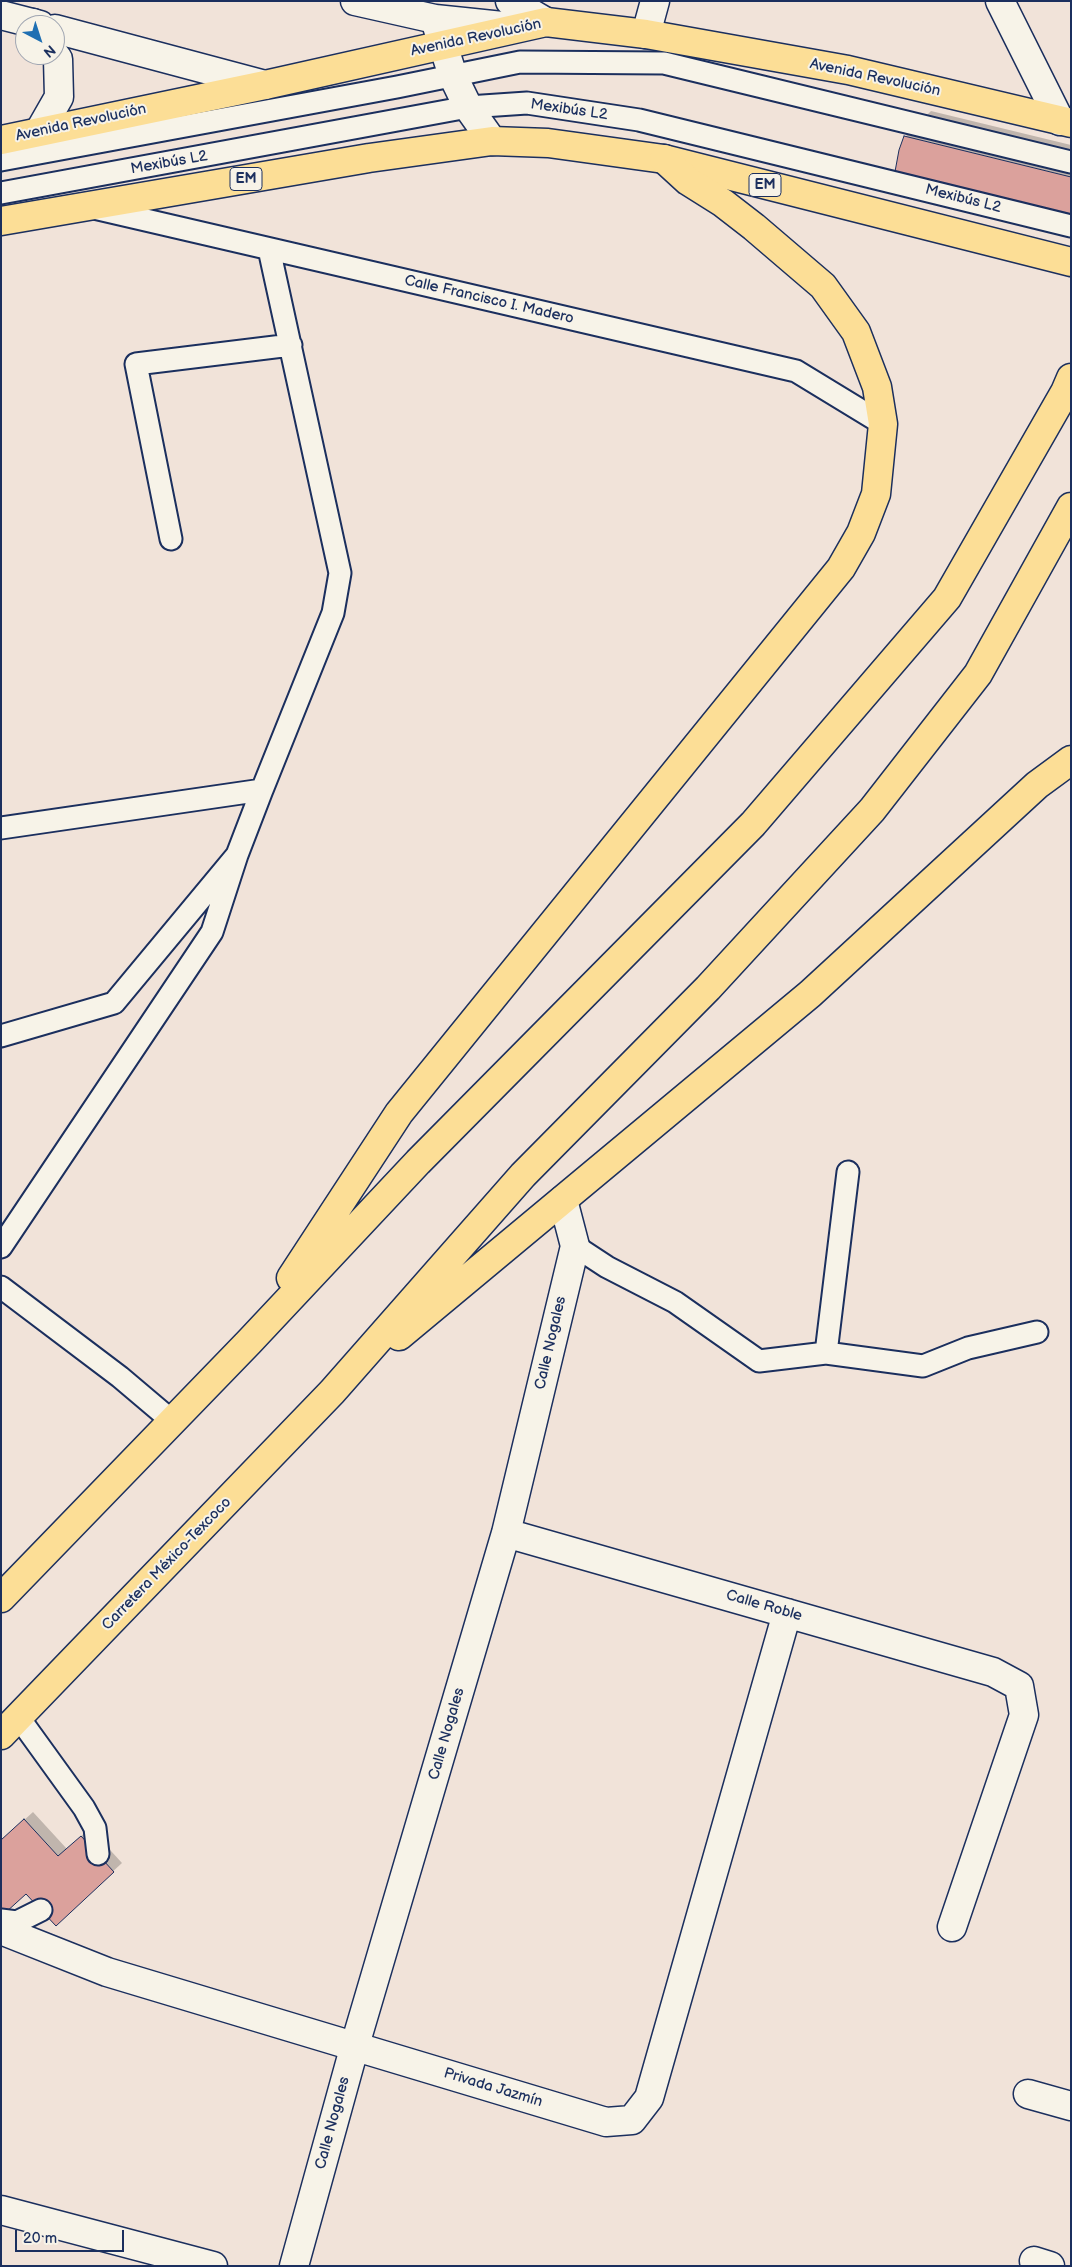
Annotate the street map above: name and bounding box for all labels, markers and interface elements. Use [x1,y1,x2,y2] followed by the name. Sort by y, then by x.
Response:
[15,15,65,65] north arrow
[409,15,543,61] street label: Avenida Revolución
[40,41,59,61] text: N
[808,55,942,101] street label: Avenida Revolución
[529,96,609,124] street label: Mexibús L2
[14,100,148,146] street label: Avenida Revolución
[129,147,209,179] street label: Mexibús L2
[230,168,262,190] road number: EM
[749,174,781,196] road number: EM
[923,181,1003,217] street label: Mexibús L2
[403,272,575,328] street label: Calle Francisco I. Madero
[532,1295,570,1391] street label: Calle Nogales
[99,1494,235,1634] street label: Carretera México-Texcoco
[724,1587,804,1625] street label: Calle Roble
[425,1686,469,1782] street label: Calle Nogales
[442,2064,544,2112] street label: Privada Jazmín
[312,2075,354,2171] street label: Calle Nogales
[18,2220,126,2252] scale bar
[23,2229,57,2248] text: 20 m

